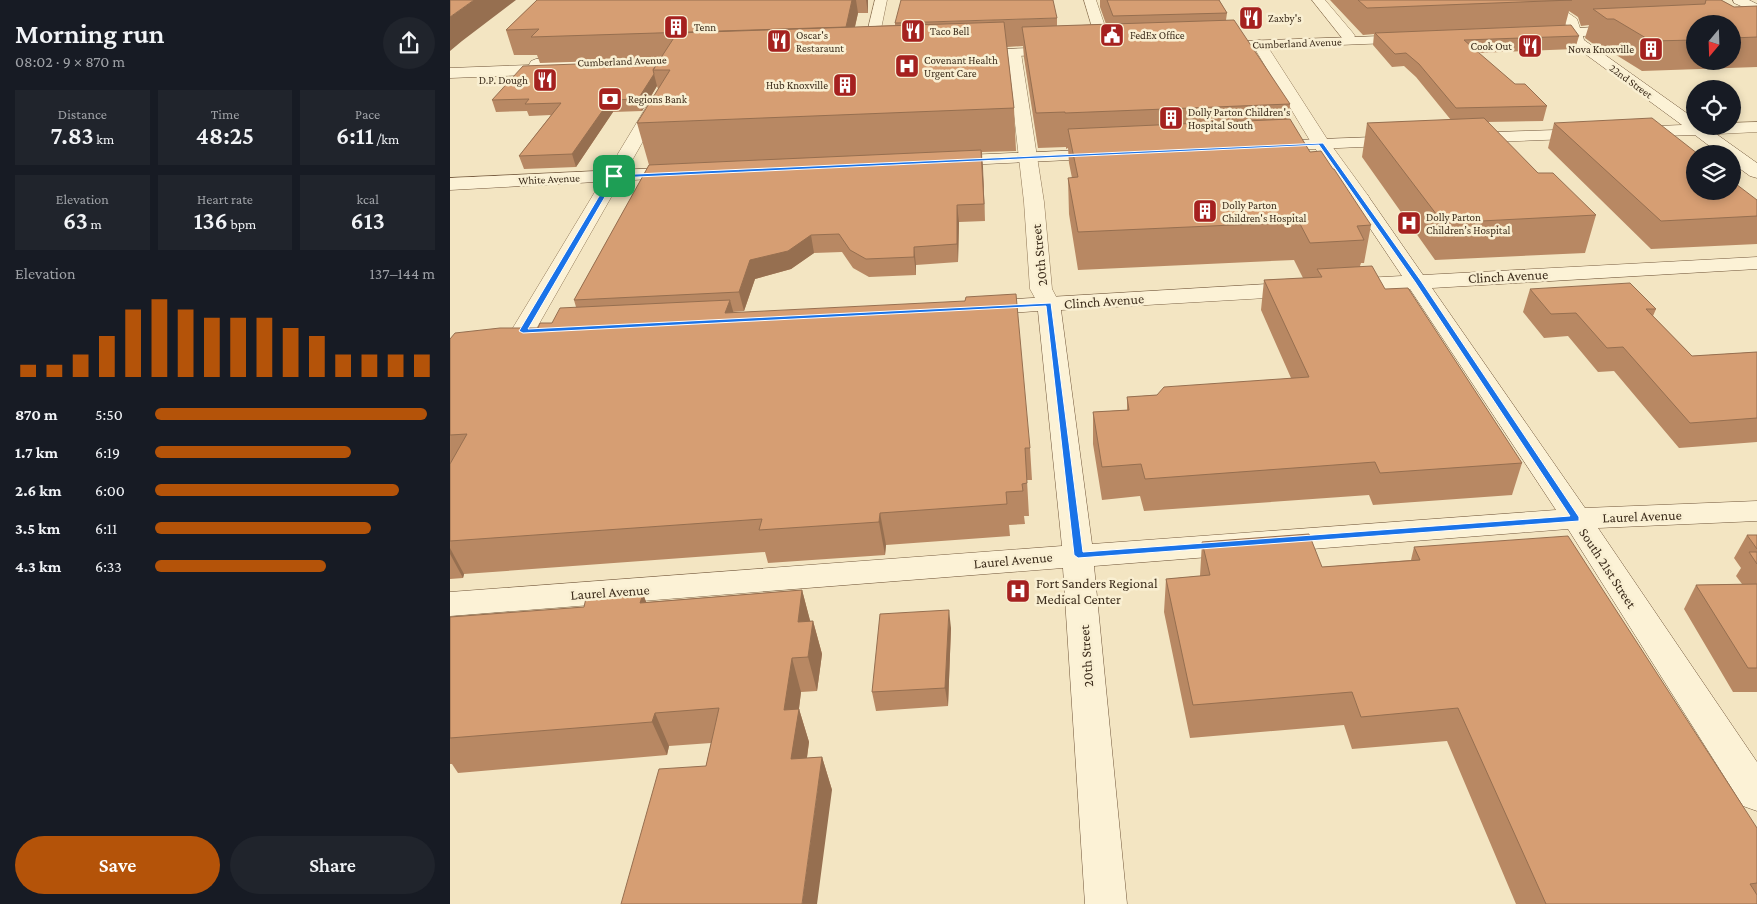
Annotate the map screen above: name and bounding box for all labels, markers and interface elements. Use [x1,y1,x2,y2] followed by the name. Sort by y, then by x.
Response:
[1238,5,1264,31] restaurant icon: Zaxby's
[1268,12,1301,25] place label: Zaxby's
[663,14,689,40] building icon: Tenn
[1686,15,1741,70] north arrow
[1686,15,1741,200] map controls
[383,17,435,69] button: share
[15,18,164,49] text: Morning run
[900,18,926,44] restaurant icon: Taco Bell
[694,21,716,33] place label: Tenn
[1099,22,1125,48] public building icon: FedEx Office
[930,25,969,37] place label: Taco Bell
[766,28,792,54] restaurant icon: Oscar's Restaraunt
[796,29,844,54] place label: Oscar's Restaraunt
[1130,29,1185,41] place label: FedEx Office
[1517,33,1543,59] restaurant icon: Cook Out
[1252,35,1342,51] street label: Cumberland Avenue
[1638,36,1664,62] building icon: Nova Knoxville
[1470,40,1512,52] place label: Cook Out
[1568,43,1634,55] place label: Nova Knoxville
[15,53,125,70] text: 08:02 · 9 × 870 m
[577,53,667,69] street label: Cumberland Avenue
[894,53,920,79] hospital icon: Covenant Health Urgent Care
[924,54,998,80] place label: Covenant Health Urgent Care
[1607,61,1655,101] street label: 22nd Street
[532,67,558,93] restaurant icon: D.P. Dough
[832,72,858,98] building icon: Hub Knoxville
[479,74,528,87] place label: D.P. Dough
[766,79,828,91] place label: Hub Knoxville
[1686,80,1741,135] button: locate
[597,86,623,112] bank icon: Regions Bank
[628,93,688,106] place label: Regions Bank
[1158,105,1184,131] building icon: Dolly Parton Children's Hospital South
[58,106,107,122] text: Distance
[211,106,239,122] text: Time
[355,106,380,122] text: Pace
[1188,106,1290,132] place label: Dolly Parton Children's Hospital South
[51,122,94,149] text: 7.83
[196,122,254,149] text: 48:25
[336,122,374,149] text: 6:11
[94,131,114,147] text: km
[374,131,399,147] text: /km
[1686,145,1741,200] button: layers
[593,155,635,197] pin
[600,162,628,190] icon: arrive
[518,171,580,187] street label: White Avenue
[56,191,109,207] text: Elevation
[197,191,253,207] text: Heart rate
[356,191,379,207] text: kcal
[1192,198,1218,224] building icon: Dolly Parton Children's Hospital
[1222,199,1307,225] place label: Dolly Parton Children's Hospital
[63,207,88,234] text: 63
[194,207,228,234] text: 136
[351,207,385,234] text: 613
[1396,210,1422,236] hospital icon: Dolly Parton Children’s Hospital
[1426,211,1510,237] place label: Dolly Parton Children’s Hospital
[88,216,102,232] text: m
[228,216,256,232] text: bpm
[1028,223,1050,287] street label: 20th Street
[15,265,76,282] text: Elevation
[370,265,435,282] text: 137–144 m
[1468,266,1548,286] street label: Clinch Avenue
[1063,290,1145,312] street label: Clinch Avenue
[15,406,58,423] text: 870 m
[95,406,123,423] text: 5:50
[15,444,58,461] text: 1.7 km
[95,444,120,461] text: 6:19
[15,482,62,499] text: 2.6 km
[95,482,125,499] text: 6:00
[1602,507,1682,525] street label: Laurel Avenue
[15,520,60,537] text: 3.5 km
[95,520,117,537] text: 6:11
[1576,525,1640,611] street label: South 21st Street
[973,549,1053,571] street label: Laurel Avenue
[15,558,61,575] text: 4.3 km
[95,558,122,575] text: 6:33
[1036,575,1158,607] place label: Fort Sanders Regional Medical Center
[1005,578,1031,604] hospital icon: Fort Sanders Regional Medical Center
[570,581,650,603] street label: Laurel Avenue
[1076,624,1096,688] street label: 20th Street
[15,836,220,894] button: Save
[230,836,435,894] button: Share

